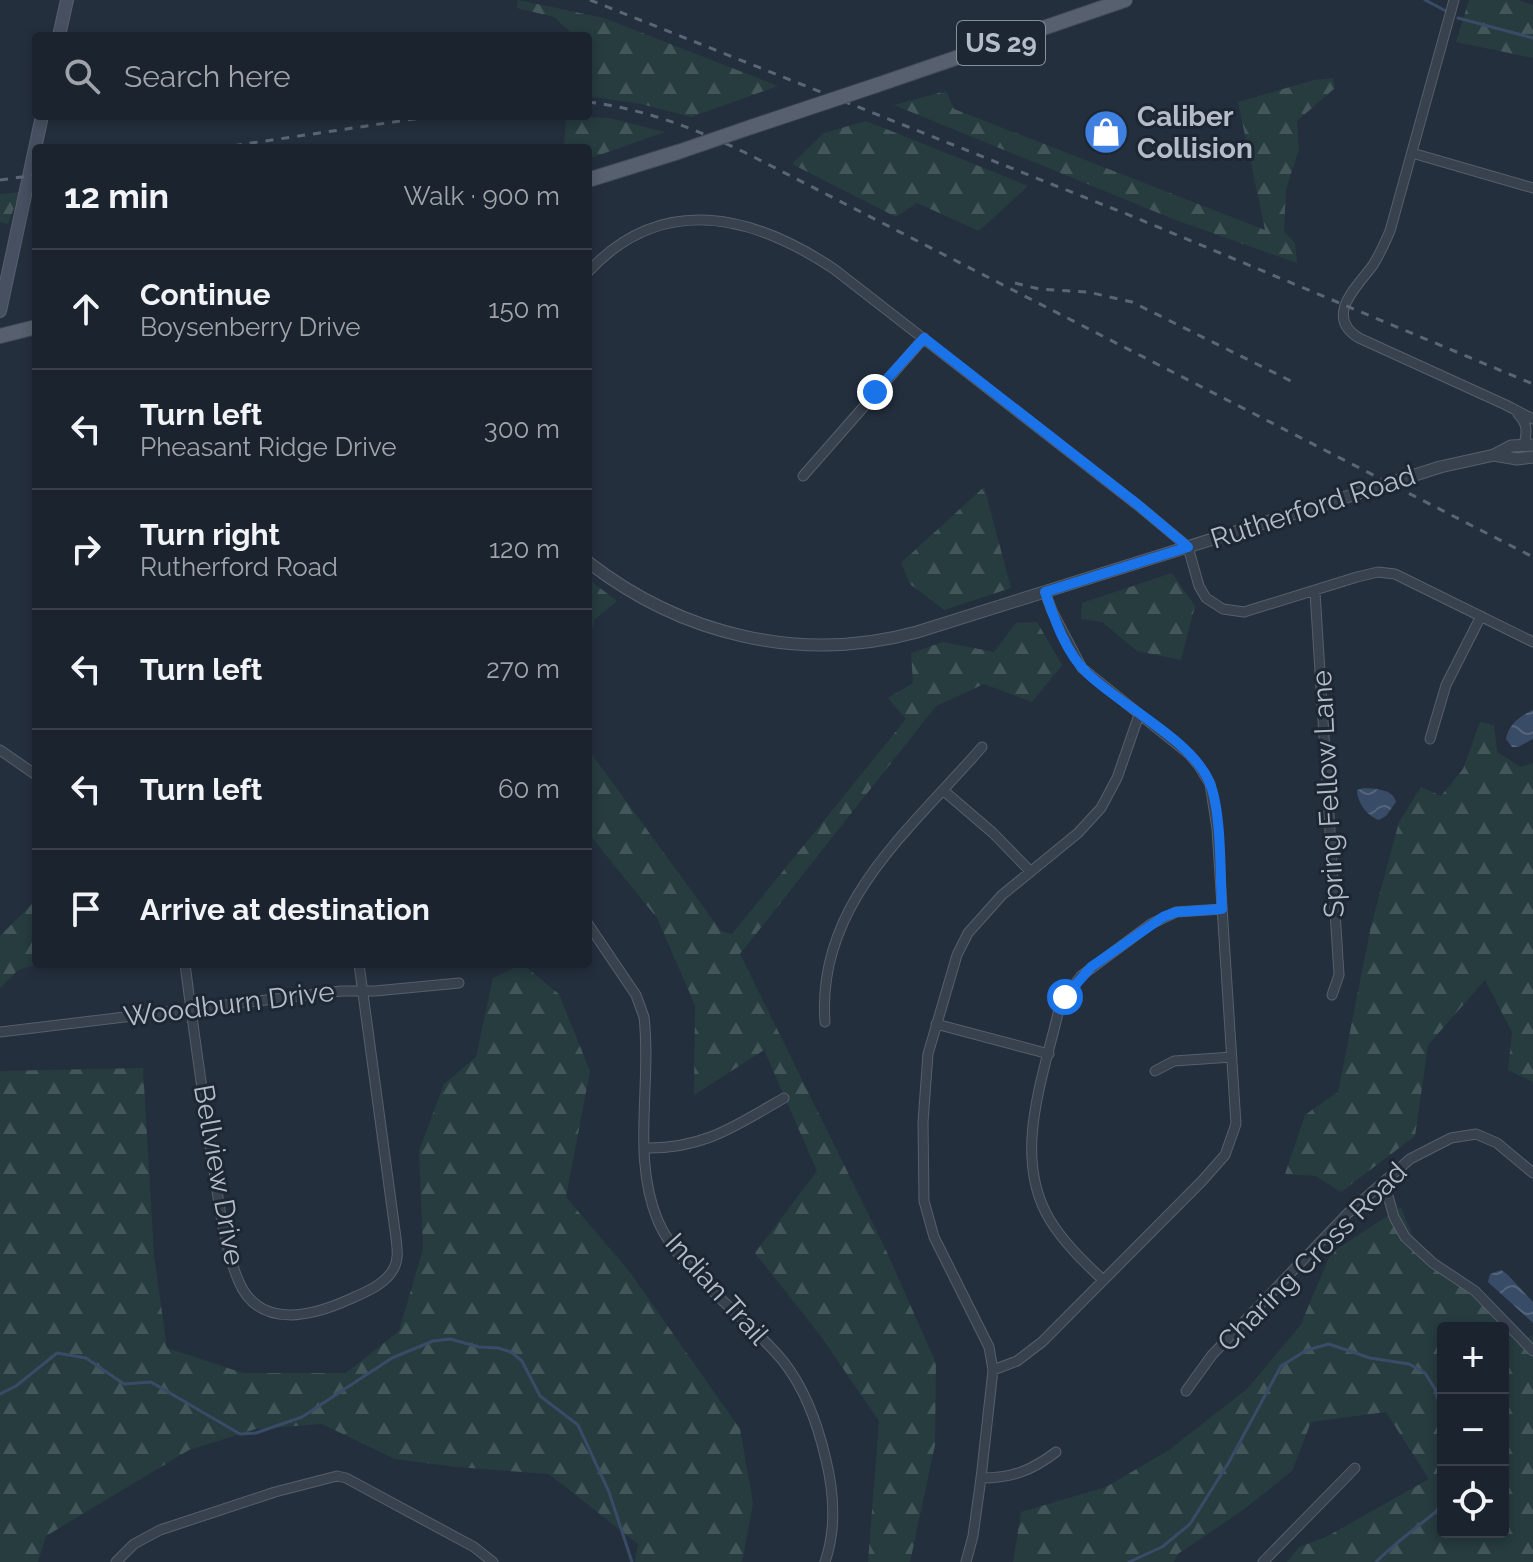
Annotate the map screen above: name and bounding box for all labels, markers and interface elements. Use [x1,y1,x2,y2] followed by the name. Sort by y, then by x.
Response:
[957,21,1045,65] road number: US 29
[32,32,592,120] search box
[60,54,104,98] icon: search
[124,59,291,94] text: Search here
[1137,100,1253,165] place label: Caliber Collision
[1082,108,1130,156] shop icon: Caliber Collision
[64,176,169,216] text: 12 min
[403,181,560,211] text: Walk · 900 m
[140,277,271,312] text: Continue
[64,287,108,331] icon: ahead
[488,294,560,324] text: 150 m
[140,312,361,342] text: Boysenberry Drive
[857,374,893,410] route end
[140,397,262,432] text: Turn left
[64,407,108,451] icon: left
[484,414,560,444] text: 300 m
[140,432,397,462] text: Pheasant Ridge Drive
[1206,458,1420,556] street label: Rutherford Road
[140,517,280,552] text: Turn right
[64,527,108,571] icon: right
[489,534,560,564] text: 120 m
[140,552,338,582] text: Rutherford Road
[64,647,108,691] icon: left
[140,652,262,687] text: Turn left
[486,654,560,684] text: 270 m
[1305,669,1351,919] street label: Spring Fellow Lane
[64,767,108,811] icon: left
[140,772,262,807] text: Turn left
[498,774,560,804] text: 60 m
[64,887,108,931] icon: arrive
[140,892,430,927] text: Arrive at destination
[122,975,336,1033] street label: Woodburn Drive
[1047,979,1083,1015] route start
[187,1082,251,1268] street label: Bellview Drive
[1210,1155,1414,1359] street label: Charing Cross Road
[659,1227,776,1352] street label: Indian Trail
[1437,1322,1509,1538] map controls
[1437,1322,1509,1394] button: +
[1437,1394,1509,1466] button: −
[1437,1466,1509,1538] button: locate

